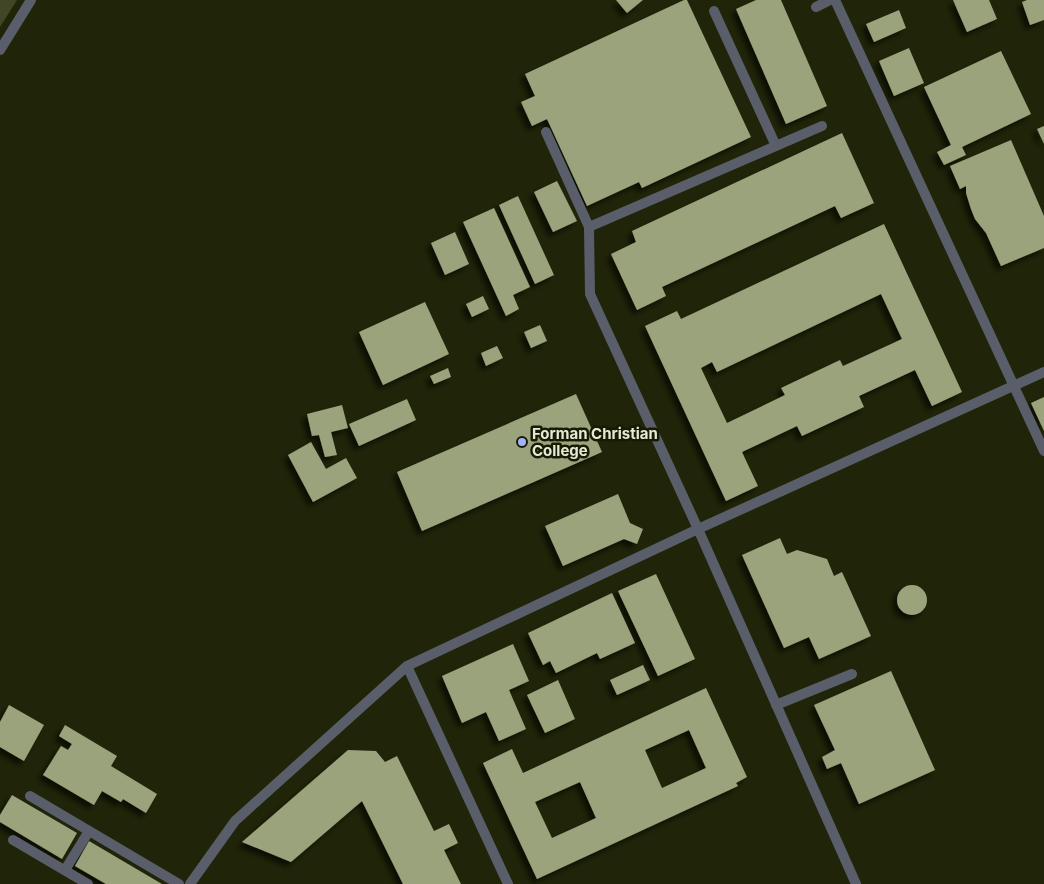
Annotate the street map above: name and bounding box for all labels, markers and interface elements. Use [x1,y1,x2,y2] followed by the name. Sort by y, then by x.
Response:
[532,424,658,460] place label: Forman Christian College
[516,436,528,448] marker: Forman Christian College

